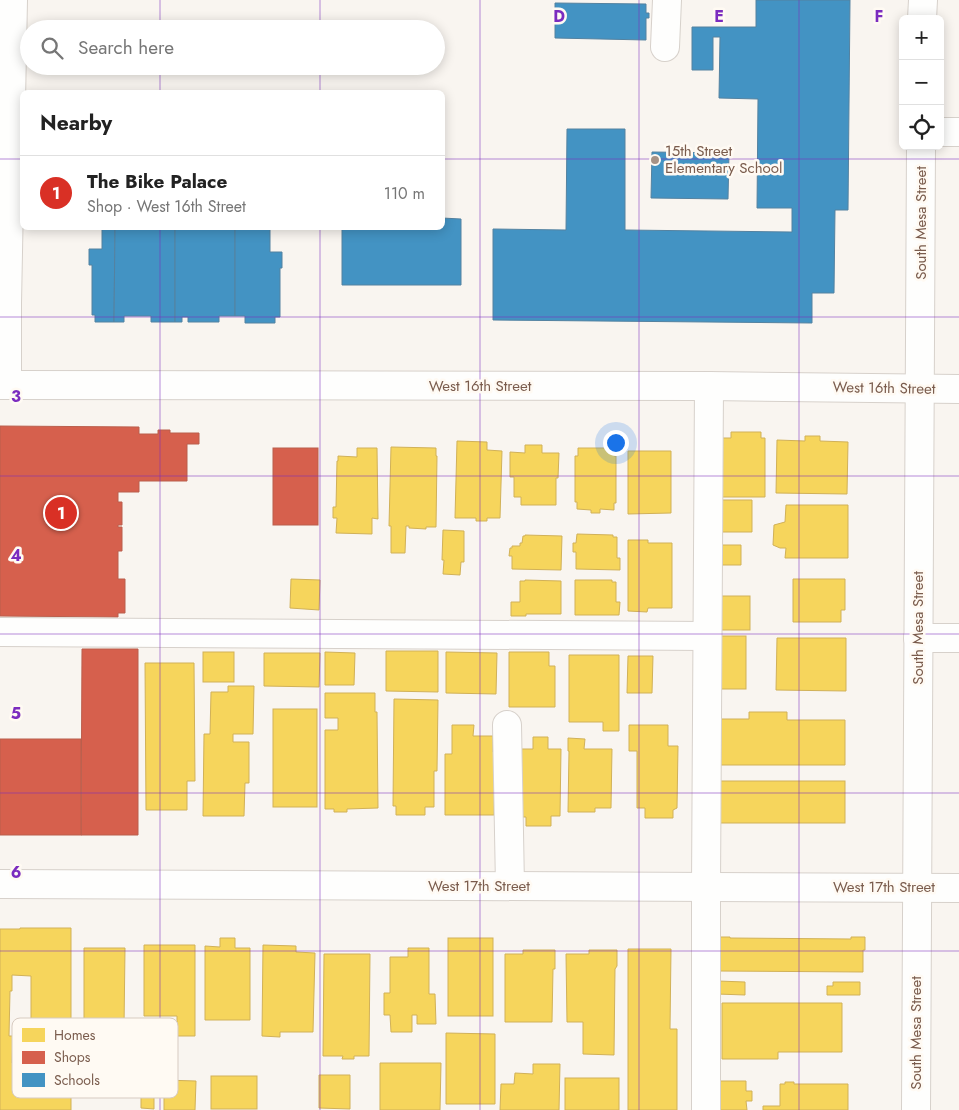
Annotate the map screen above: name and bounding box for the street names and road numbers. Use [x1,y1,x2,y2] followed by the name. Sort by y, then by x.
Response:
[910,166,932,280] street label: South Mesa Street
[429,375,532,397] street label: West 16th Street
[832,376,936,400] street label: West 16th Street
[907,571,929,685] street label: South Mesa Street
[428,875,530,897] street label: West 17th Street
[833,876,935,898] street label: West 17th Street
[905,976,927,1090] street label: South Mesa Street

